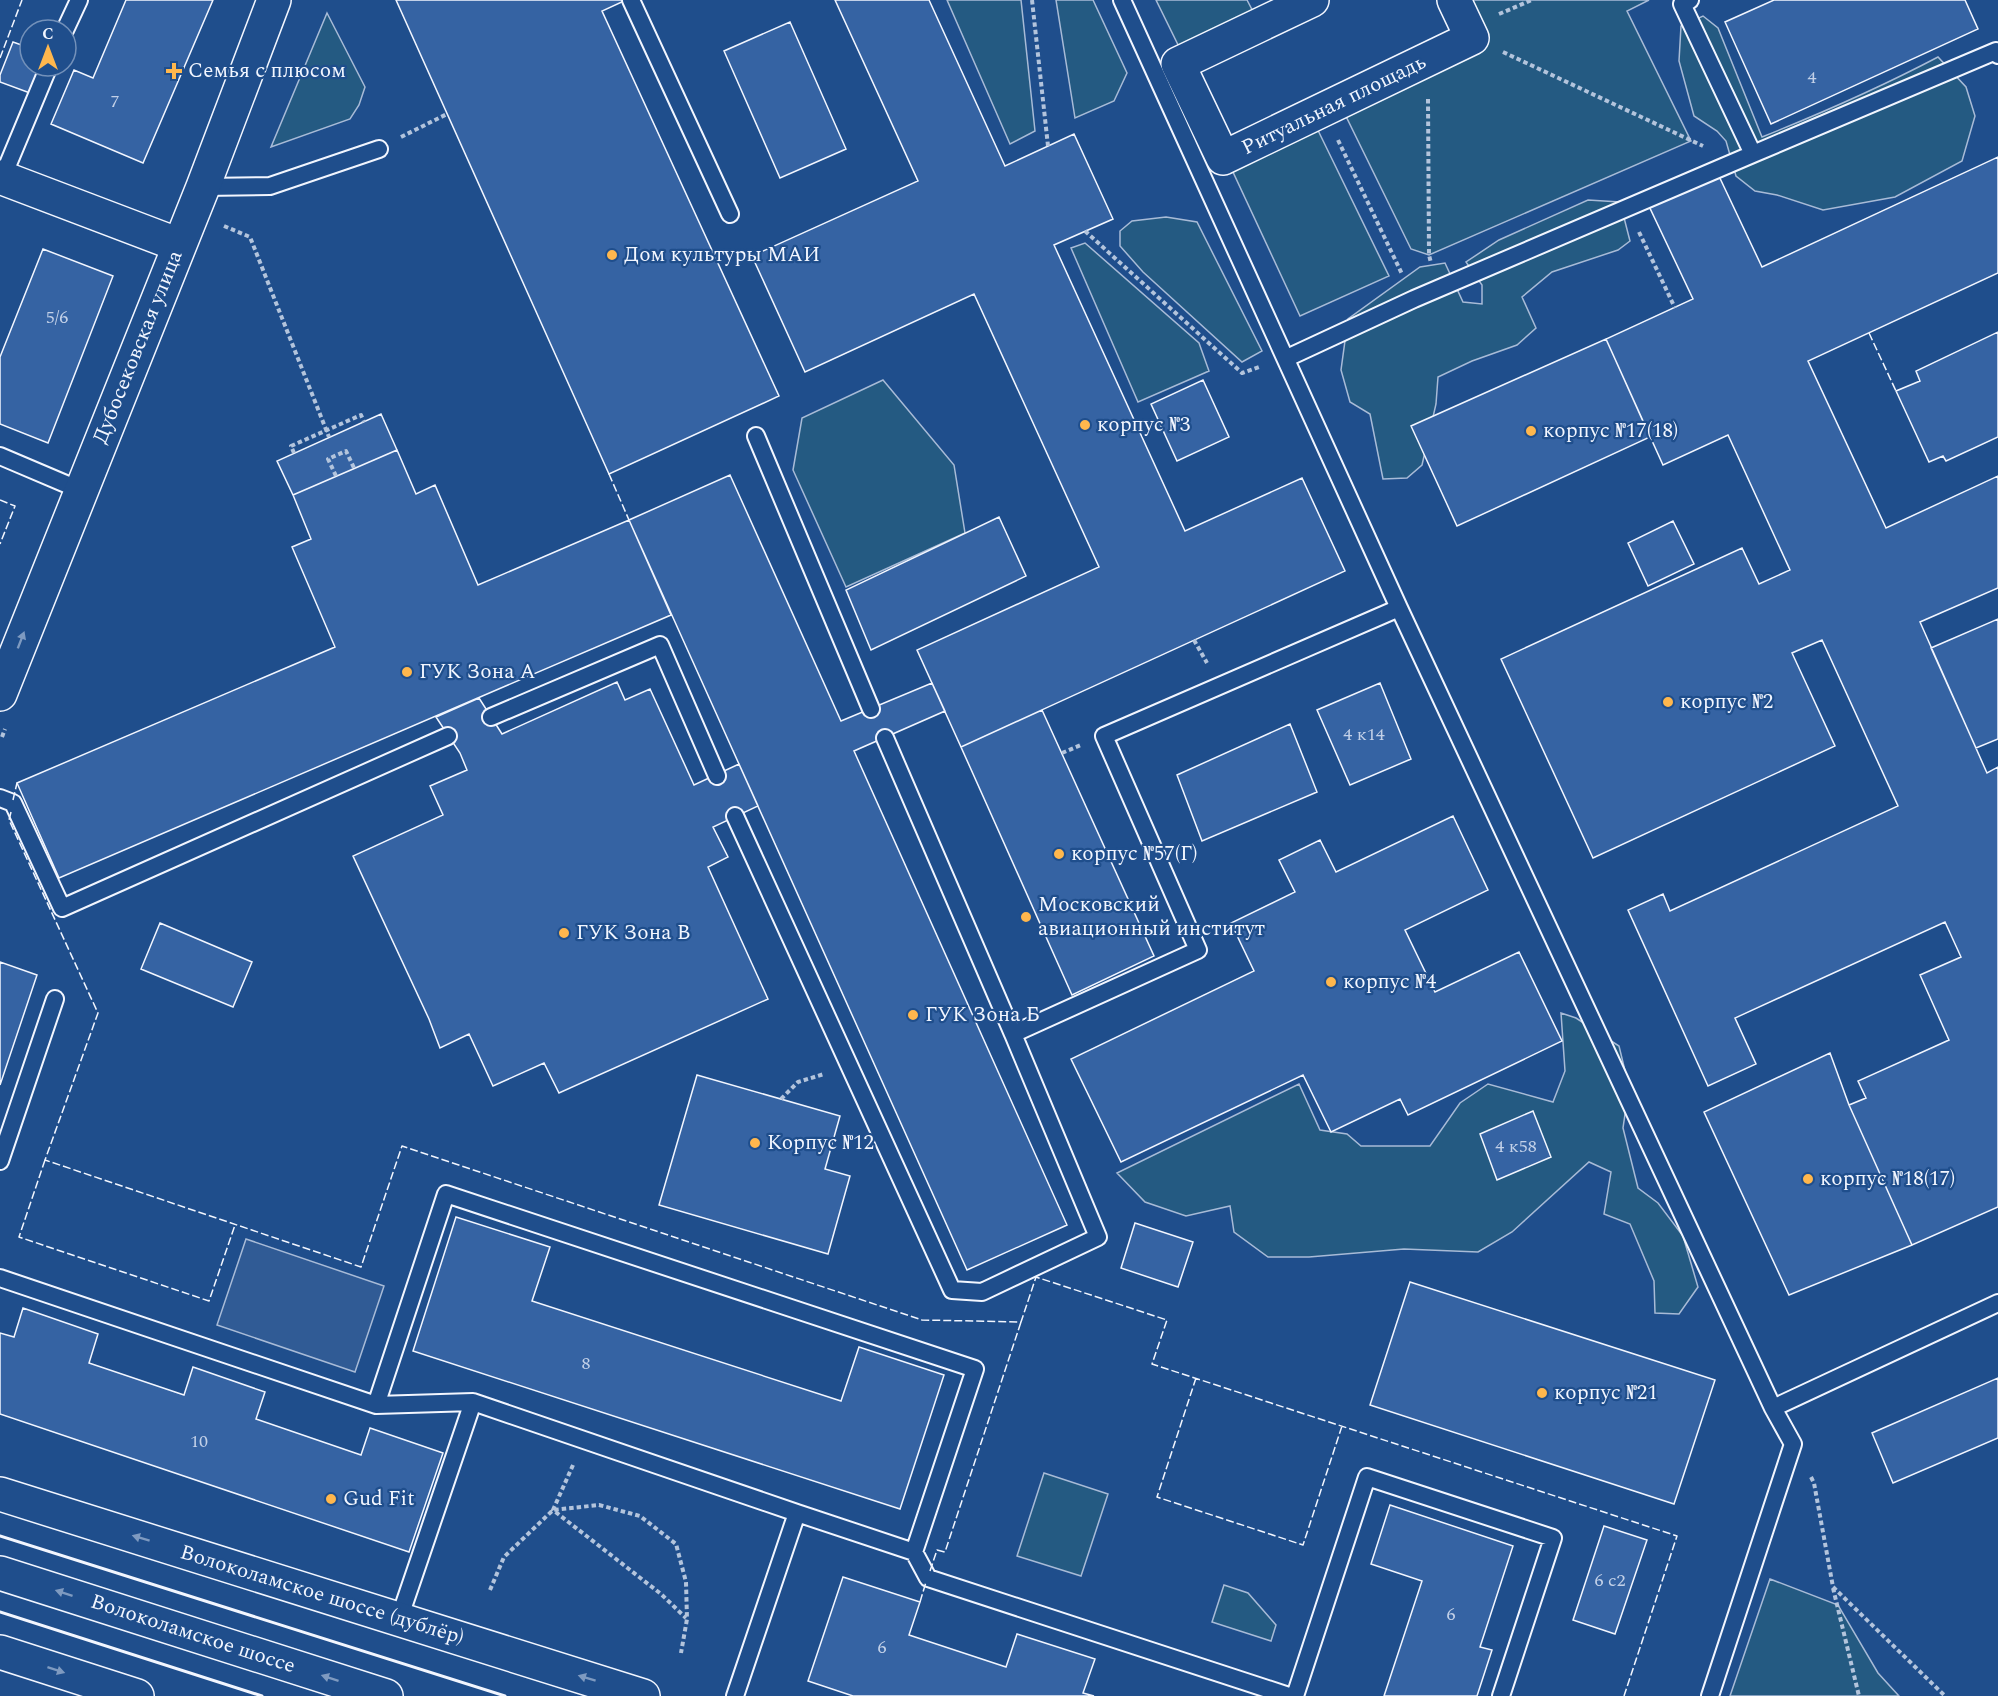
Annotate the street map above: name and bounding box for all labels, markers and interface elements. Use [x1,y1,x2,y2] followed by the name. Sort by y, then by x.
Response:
[18,18,78,78] north arrow
[42,22,54,46] text: С
[1236,46,1432,164] street label: Ритуальная площадь
[188,55,346,87] place label: Семья с плюсом
[165,62,183,80] marker: Семья с плюсом
[1808,64,1817,91] house number: 4
[111,88,120,115] house number: 7
[624,239,820,271] place label: Дом культуры МАИ
[85,245,192,449] street label: Дубосековская улица
[605,248,619,262] marker: Дом культуры МАИ
[46,304,68,331] house number: 5/6
[1097,409,1191,441] place label: корпус №3
[1543,415,1678,447] place label: корпус №17(18)
[1078,418,1092,432] marker: корпус №3
[1524,424,1538,438] marker: корпус №17(18)
[17,631,27,649] one-way arrow
[419,656,536,688] place label: ГУК Зона А
[400,665,414,679] marker: ГУК Зона А
[1680,686,1773,718] place label: корпус №2
[1661,695,1675,709] marker: корпус №2
[1343,721,1385,748] house number: 4 к14
[1071,838,1198,870] place label: корпус №57(Г)
[1052,847,1066,861] marker: корпус №57(Г)
[1038,889,1265,945] place label: Московский авиационный институт
[1019,910,1033,924] marker: Московский авиационный институт
[576,917,690,949] place label: ГУК Зона В
[557,926,571,940] marker: ГУК Зона В
[1343,966,1437,998] place label: корпус №4
[1324,975,1338,989] marker: корпус №4
[925,999,1040,1031] place label: ГУК Зона Б
[906,1008,920,1022] marker: ГУК Зона Б
[767,1127,874,1159] place label: Корпус №12
[1495,1133,1537,1160] house number: 4 к58
[748,1136,762,1150] marker: Корпус №12
[1820,1163,1955,1195] place label: корпус №18(17)
[1801,1172,1815,1186] marker: корпус №18(17)
[582,1350,591,1377] house number: 8
[1554,1377,1658,1409] place label: корпус №21
[1535,1386,1549,1400] marker: корпус №21
[190,1428,208,1455] house number: 10
[343,1483,415,1515] place label: Gud Fit
[324,1492,338,1506] marker: Gud Fit
[132,1533,150,1542] one-way arrow
[177,1540,467,1650] street label: Волоколамское шоссе (дублёр)
[1594,1567,1626,1594] house number: 6 с2
[55,1588,73,1598] one-way arrow
[87,1589,299,1679] street label: Волоколамское шоссе
[1447,1601,1456,1628] house number: 6
[878,1634,887,1661] house number: 6
[47,1666,65,1675] one-way arrow
[321,1673,339,1682] one-way arrow
[578,1673,596,1683] one-way arrow

